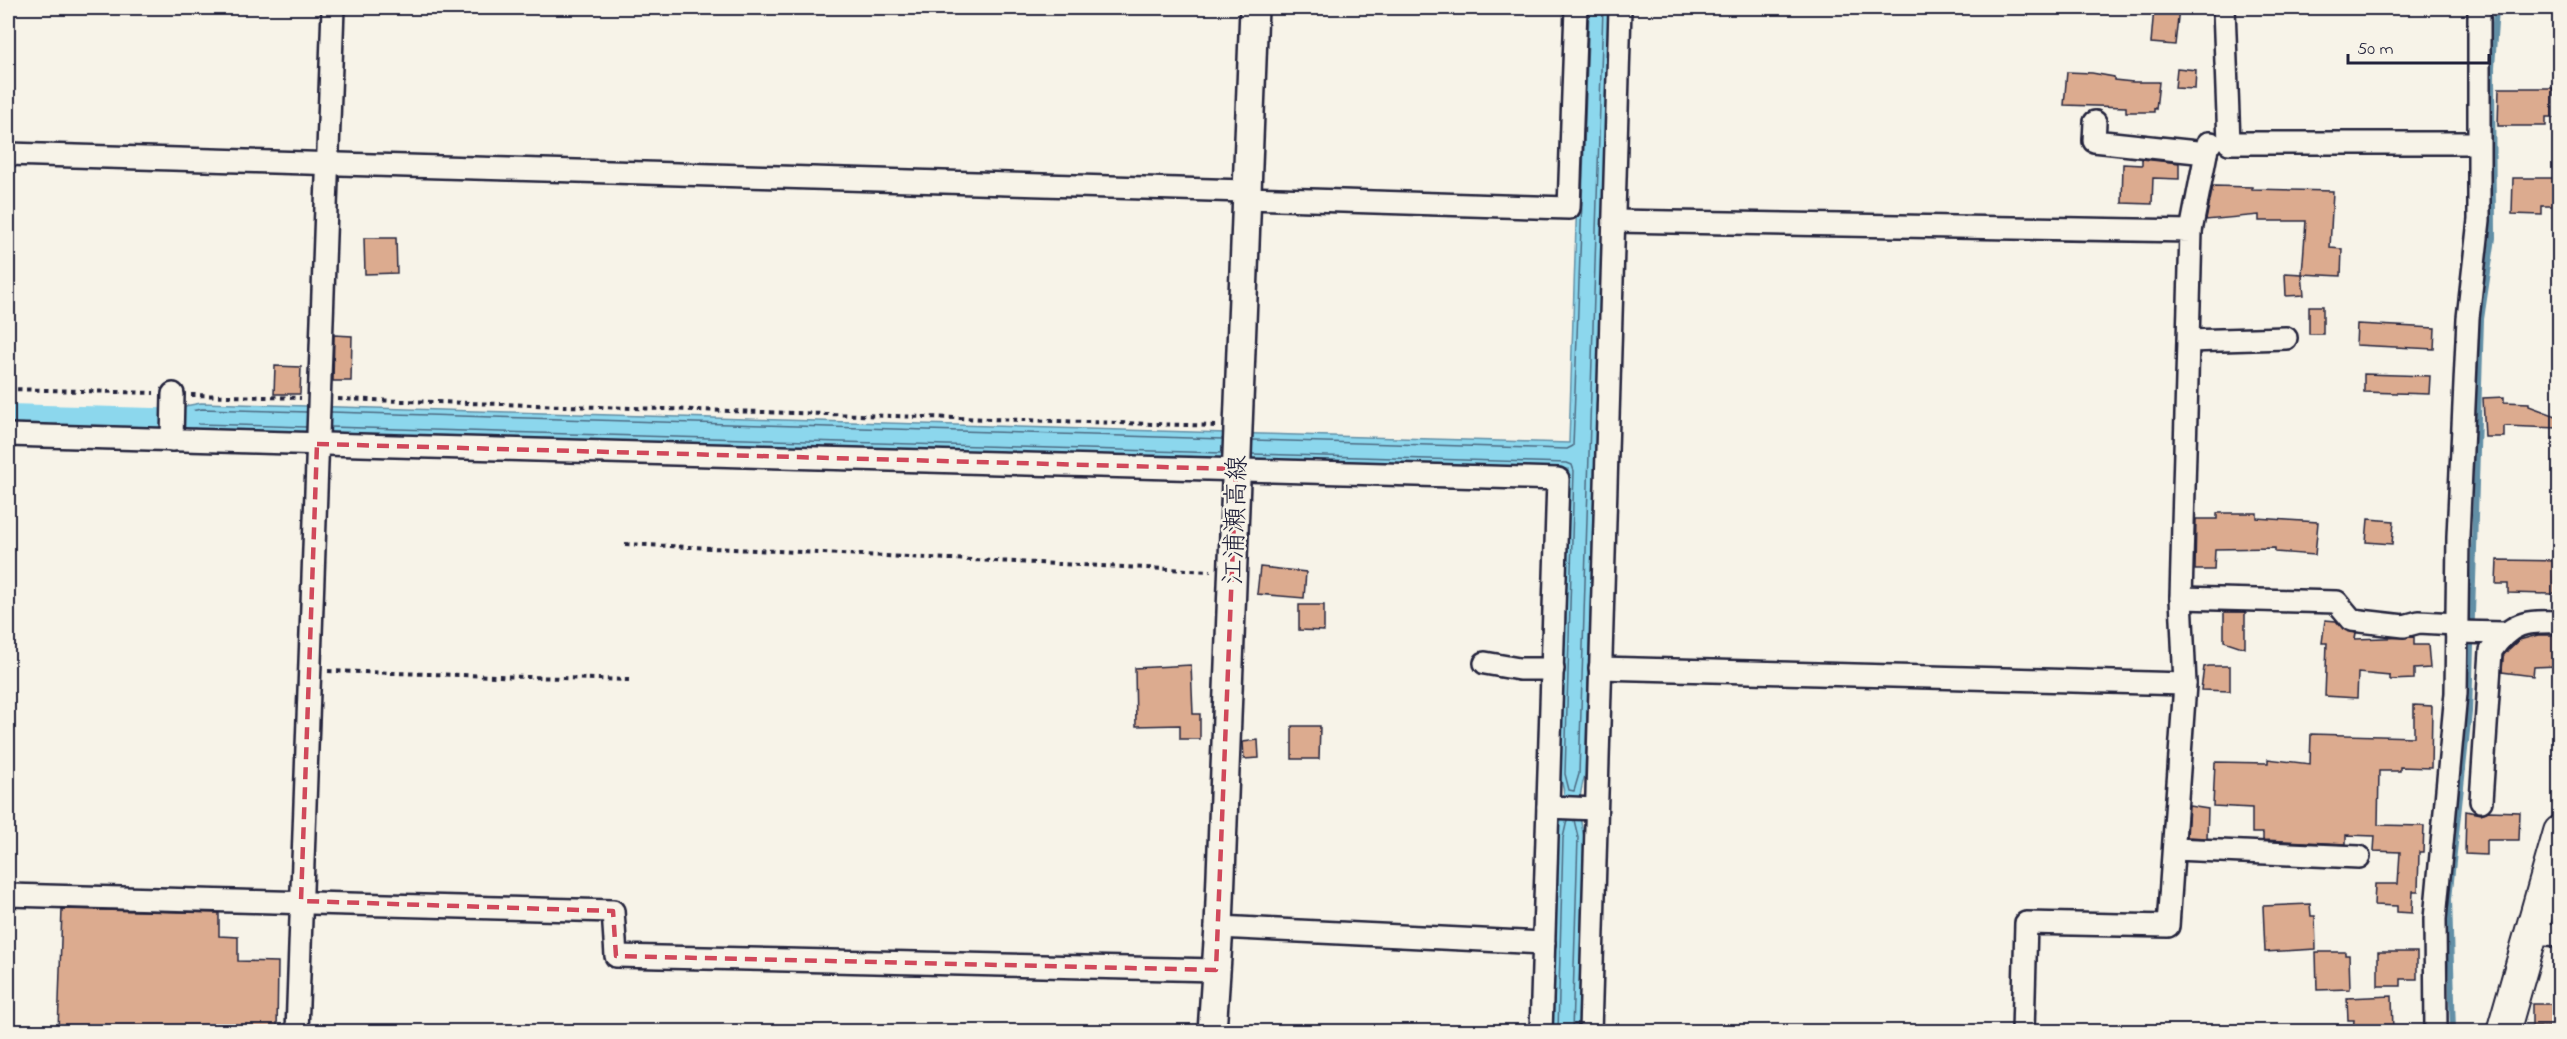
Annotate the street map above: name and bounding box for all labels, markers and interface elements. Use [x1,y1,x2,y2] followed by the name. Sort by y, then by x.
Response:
[2348,27,2489,65] scale bar
[2357,37,2394,63] text: 50 m
[1216,454,1258,586] street label: 江浦瀬高線

